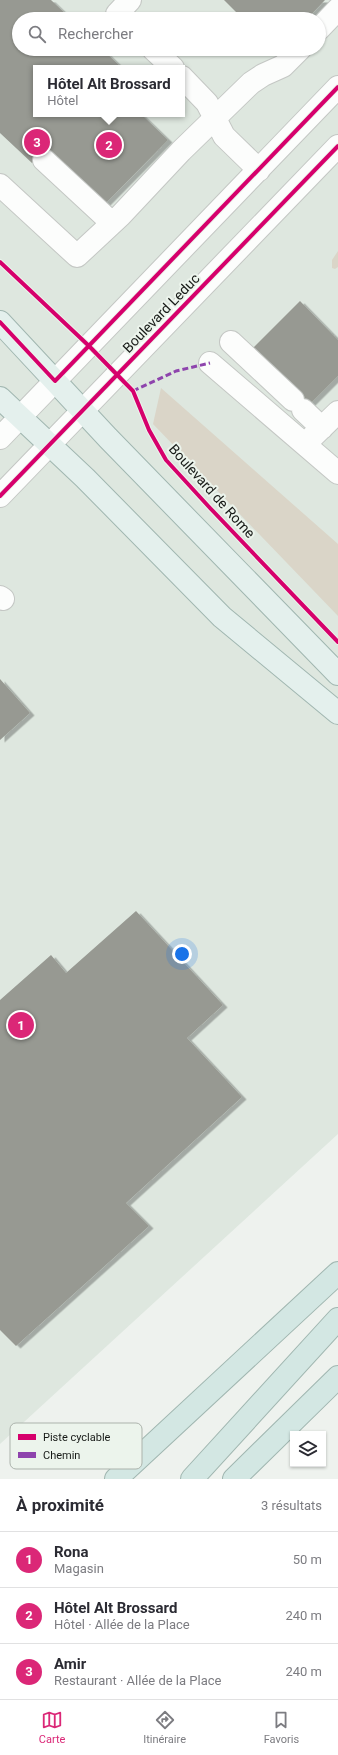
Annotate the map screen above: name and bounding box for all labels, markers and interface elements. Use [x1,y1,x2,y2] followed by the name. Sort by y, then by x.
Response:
[12,12,326,56] search box
[26,23,48,45] icon: search
[58,25,133,43] text: Rechercher
[33,65,185,117] popup
[47,75,171,93] text: Hôtel Alt Brossard
[47,93,78,108] text: Hôtel
[24,127,50,157] pin: 3
[96,130,122,160] pin: 2
[119,270,203,356] street label: Boulevard Leduc
[166,441,258,541] street label: Boulevard de Rome
[172,944,192,964] your location
[8,1010,34,1040] pin: 1
[10,1423,142,1469] legend
[43,1431,111,1444] text: Piste cyclable
[290,1431,326,1467] map controls
[290,1431,326,1467] button: layers
[43,1449,80,1462] text: Chemin
[16,1495,104,1515] text: À proximité
[261,1498,322,1513] text: 3 résultats
[54,1543,89,1561] text: Rona
[25,1552,33,1567] text: 1
[293,1552,322,1567] text: 50 m
[54,1561,104,1576] text: Magasin
[54,1599,177,1617] text: Hôtel Alt Brossard
[25,1608,33,1623] text: 2
[285,1608,322,1623] text: 240 m
[54,1617,190,1632] text: Hôtel · Allée de la Place
[54,1655,86,1673] text: Amir
[25,1664,33,1679] text: 3
[285,1664,322,1679] text: 240 m
[54,1673,221,1688] text: Restaurant · Allée de la Place
[39,1709,65,1746] tab: Carte
[143,1709,186,1746] tab: Itinéraire
[264,1709,299,1746] tab: Favoris

